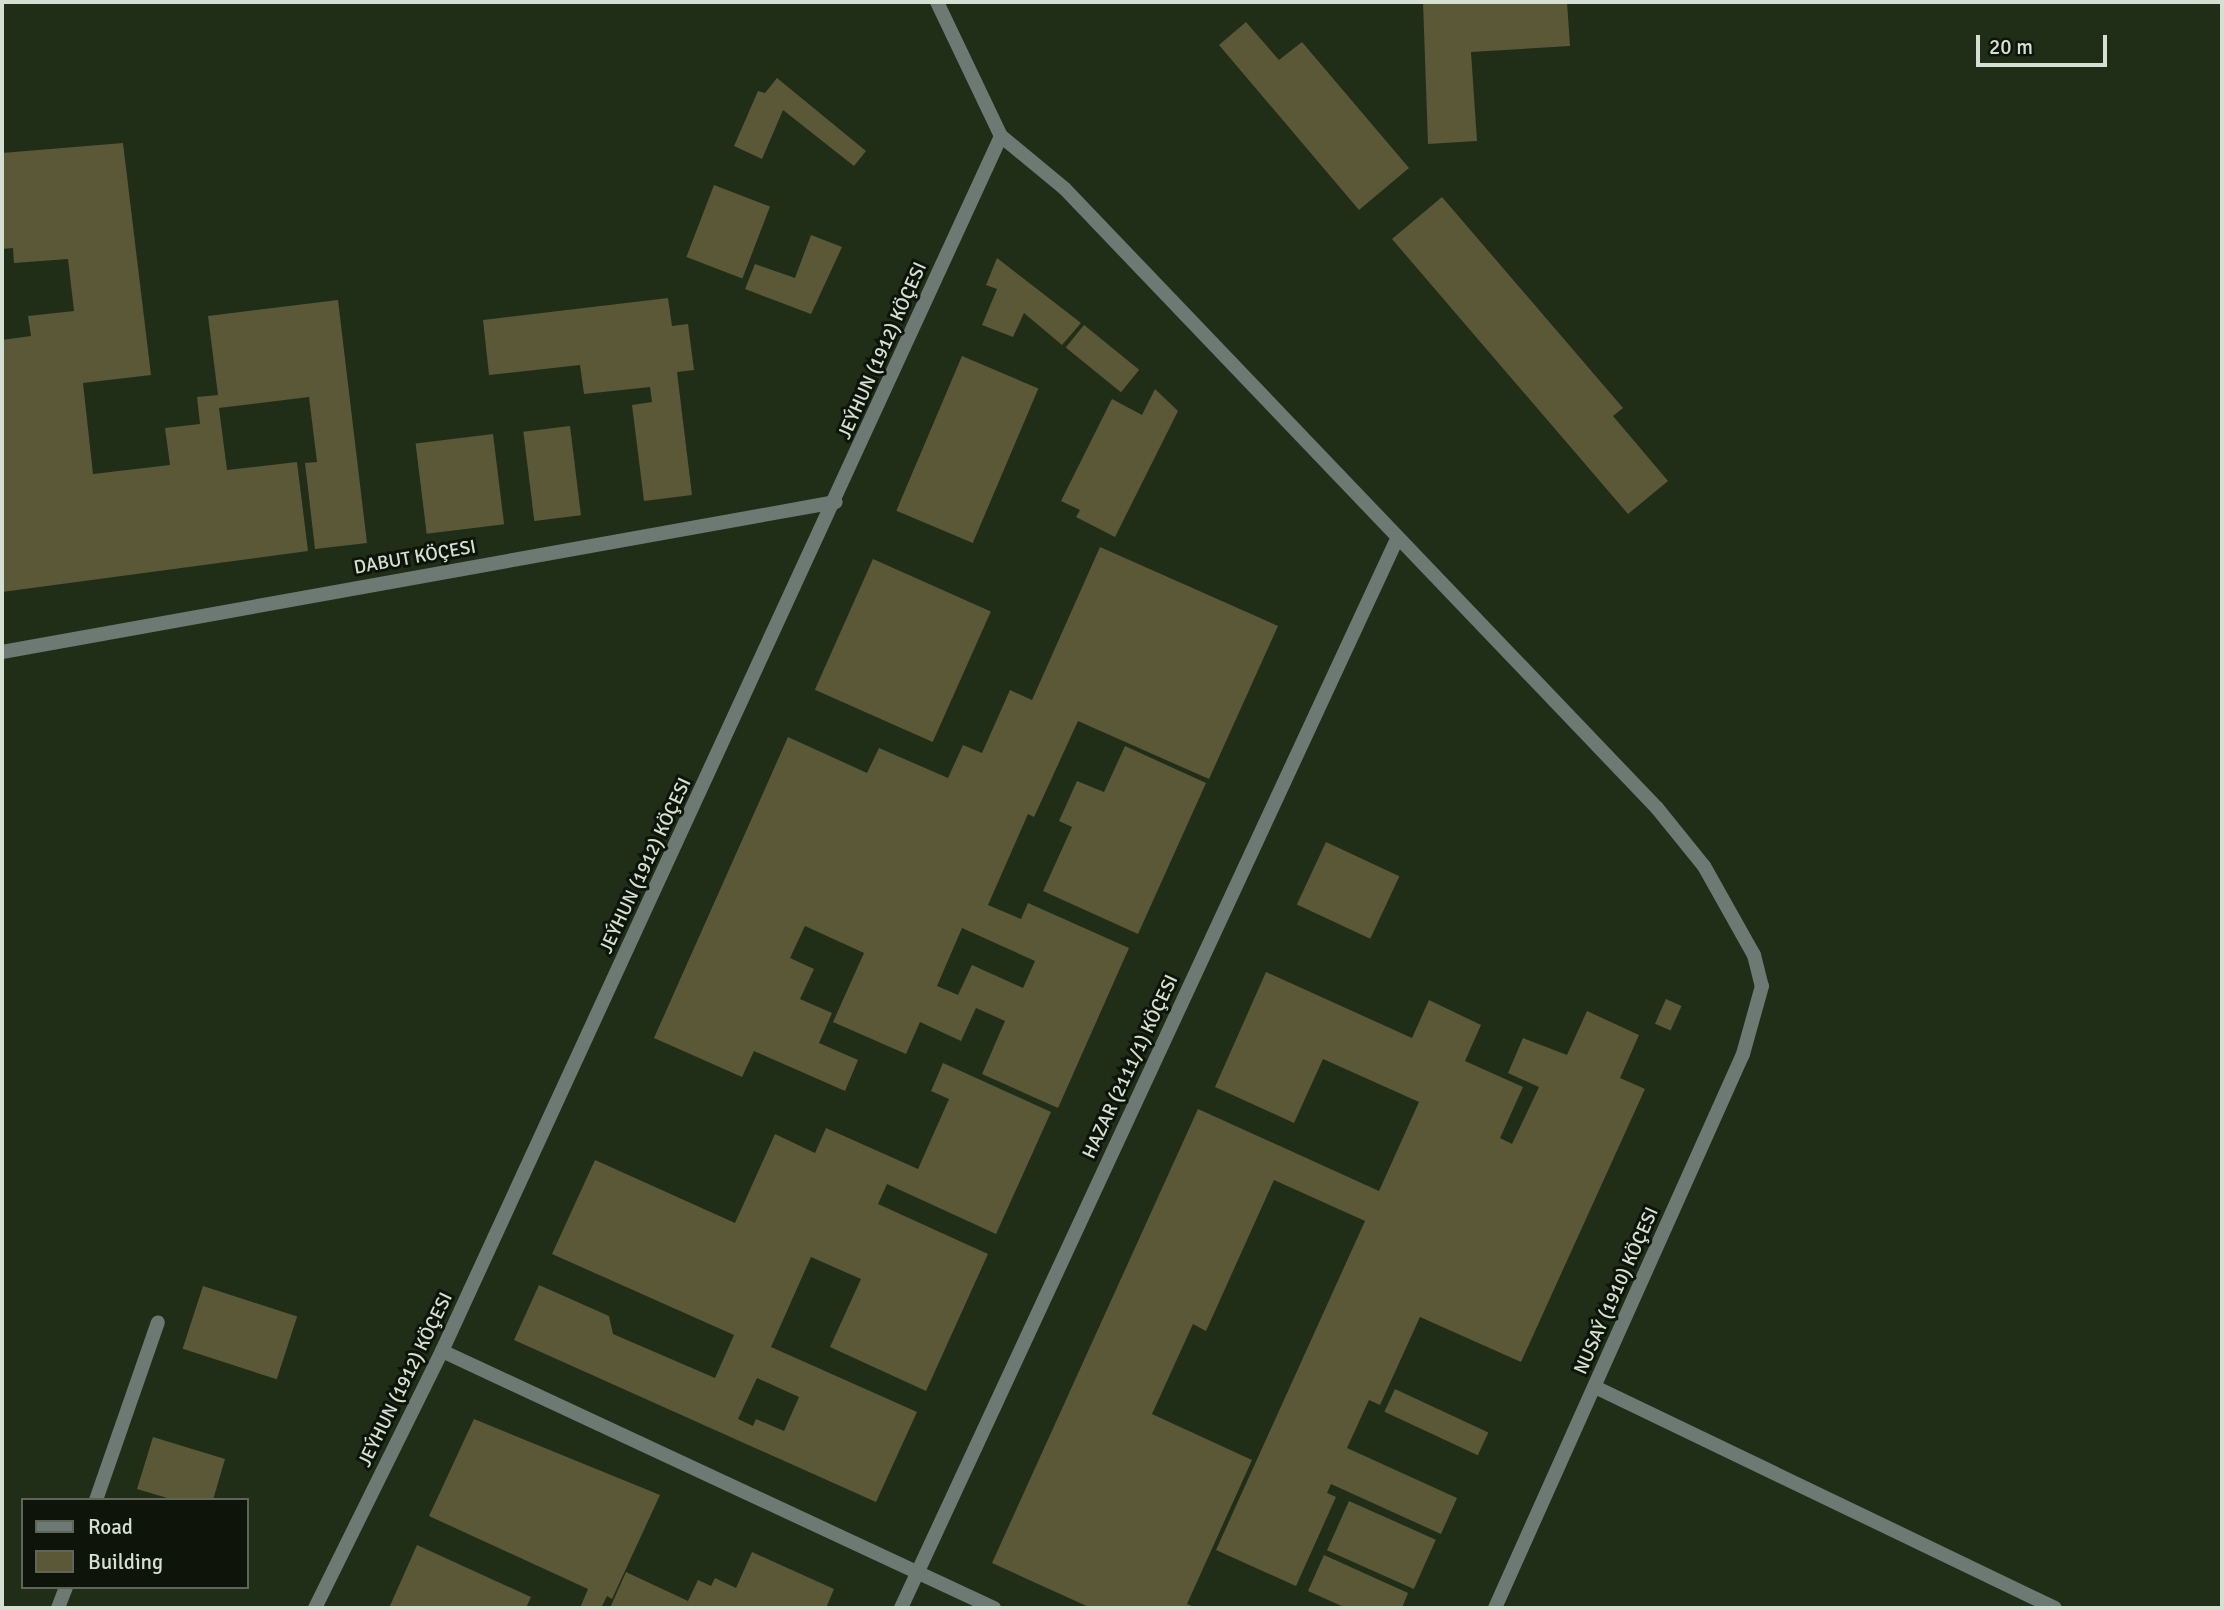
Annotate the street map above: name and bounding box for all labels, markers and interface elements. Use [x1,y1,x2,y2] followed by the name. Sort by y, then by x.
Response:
[1979,21,2110,65] scale bar
[1989,34,2033,60] text: 20 m
[834,259,932,443] street label: JEÝHUN (1912) KÖÇESI
[352,536,478,580] street label: DABUT KÖÇESI
[595,775,697,957] street label: JEÝHUN (1912) KÖÇESI
[1078,971,1184,1163] street label: HAZAR (2111/1) KÖÇESI
[1570,1204,1664,1378] street label: NUSAÝ (1910) KÖÇESI
[354,1289,458,1471] street label: JEÝHUN (1912) KÖÇESI
[21,1498,248,1589] legend
[88,1514,133,1540] text: Road
[88,1549,163,1575] text: Building

